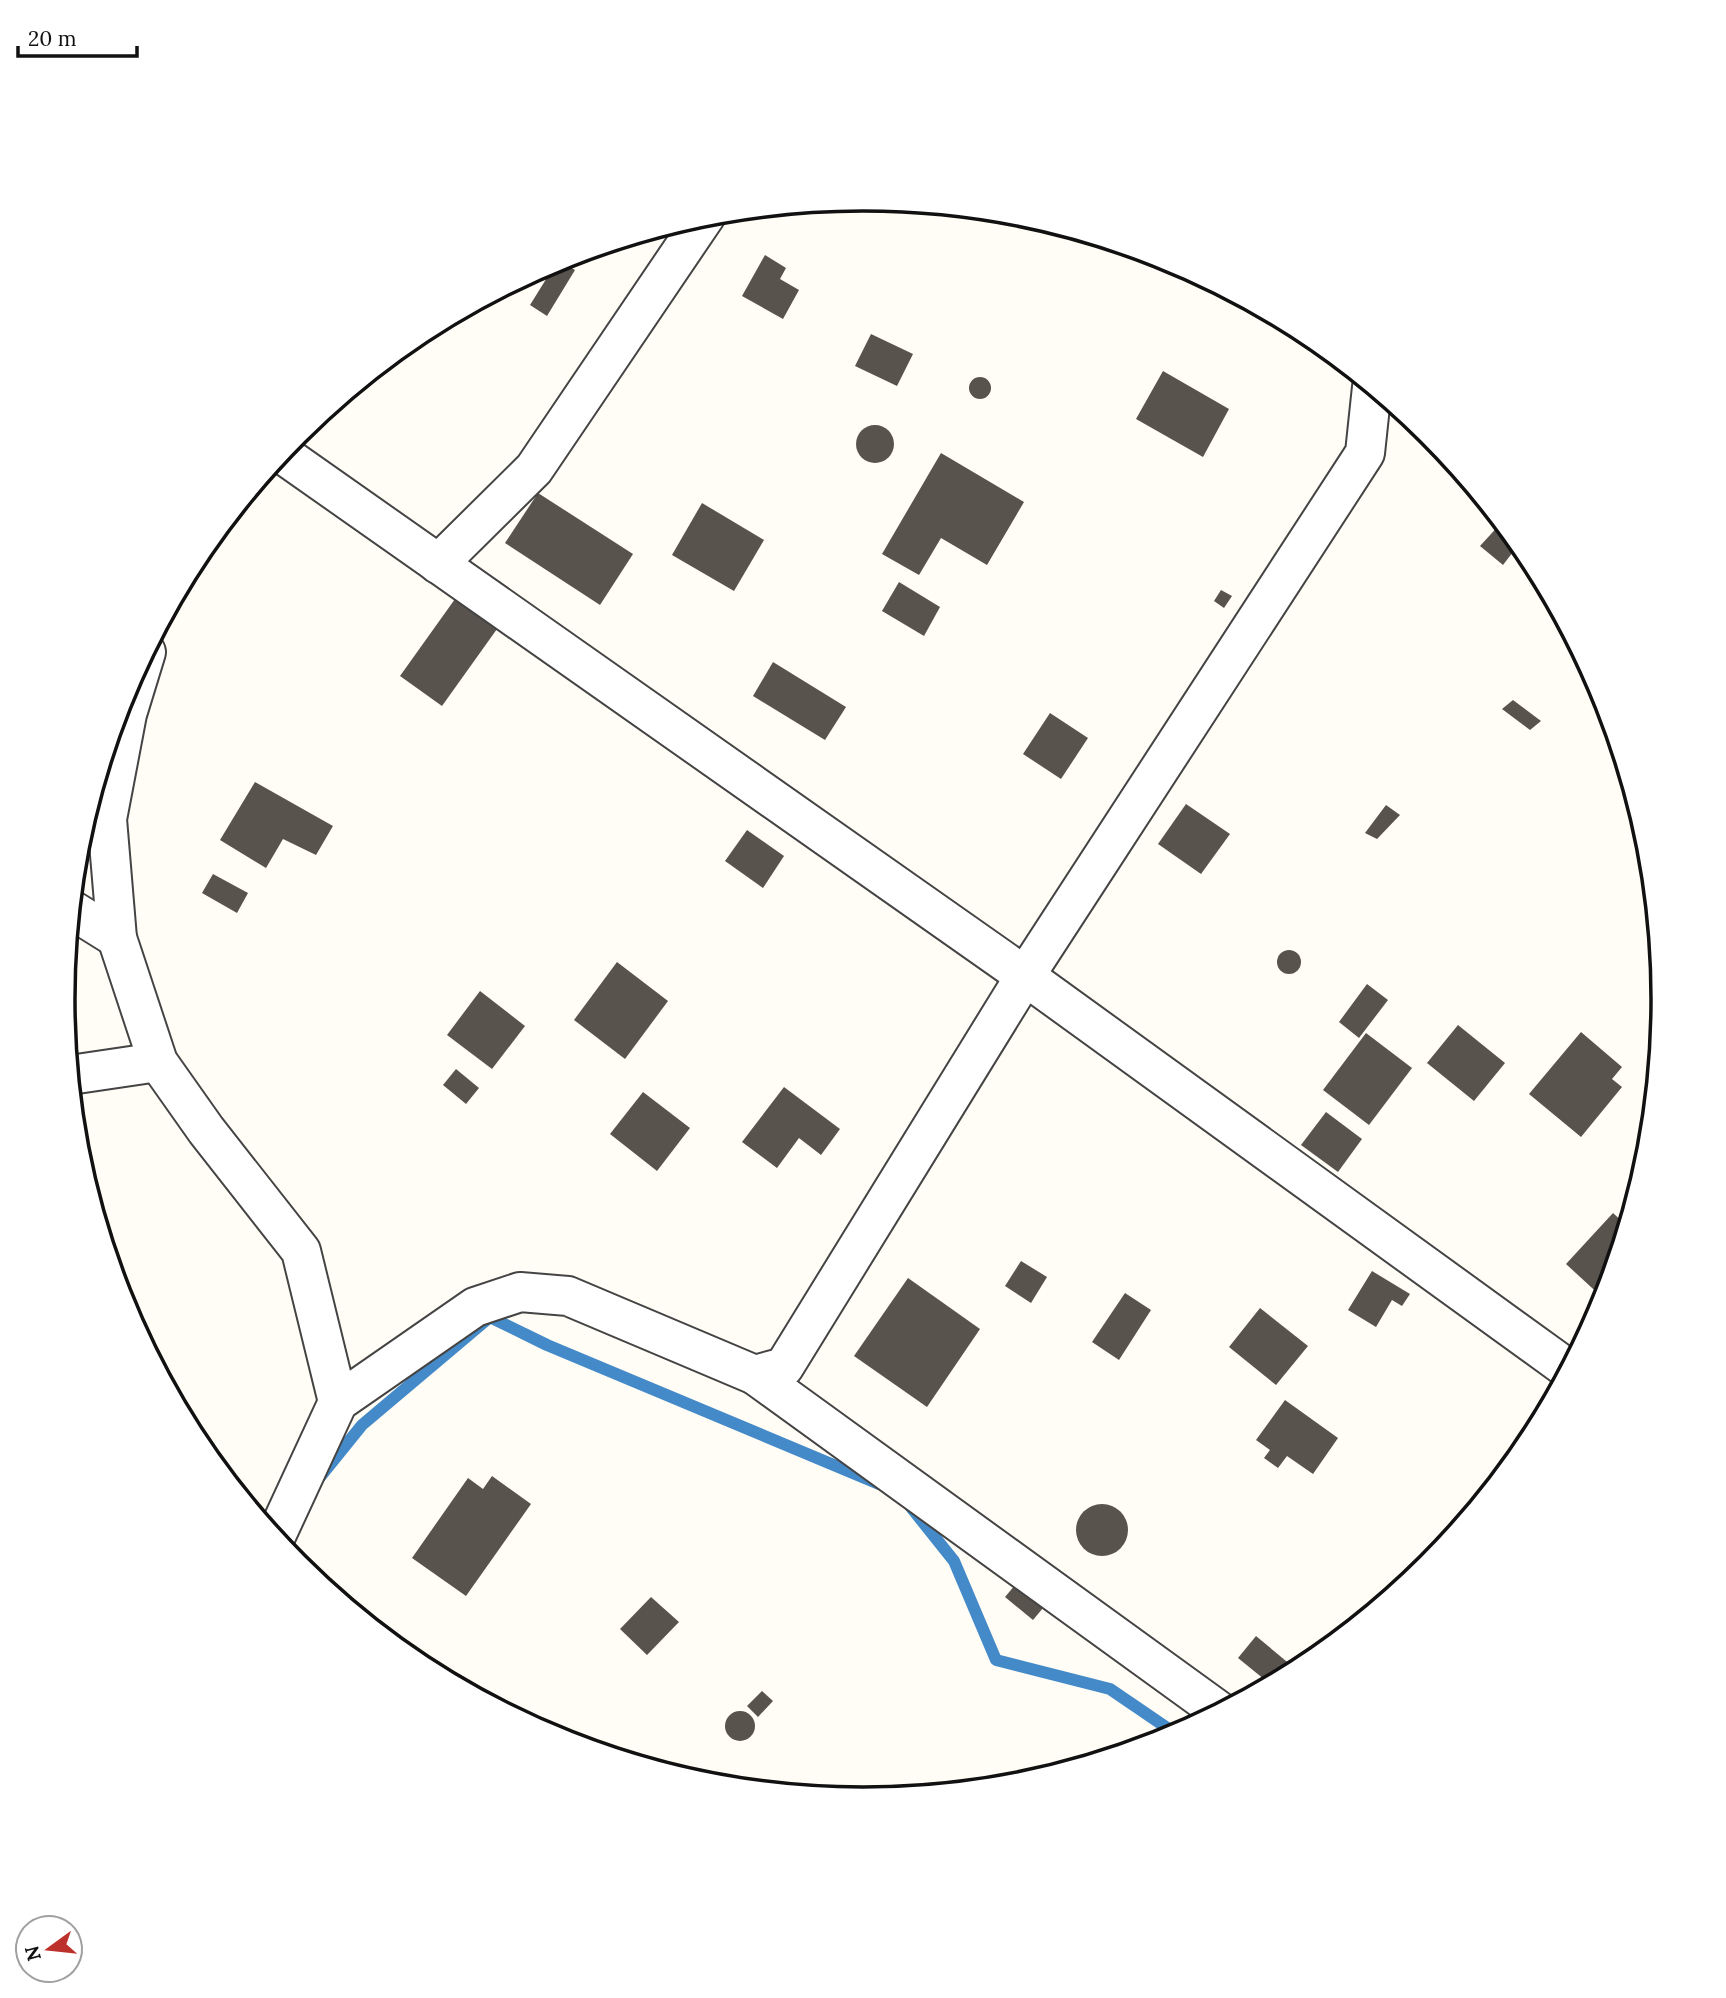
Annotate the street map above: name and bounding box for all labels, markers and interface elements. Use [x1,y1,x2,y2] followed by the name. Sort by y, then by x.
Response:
[18,14,136,58] scale bar
[28,25,77,52] text: 20 m
[14,1914,84,1984] north arrow
[19,1943,46,1964] text: N

